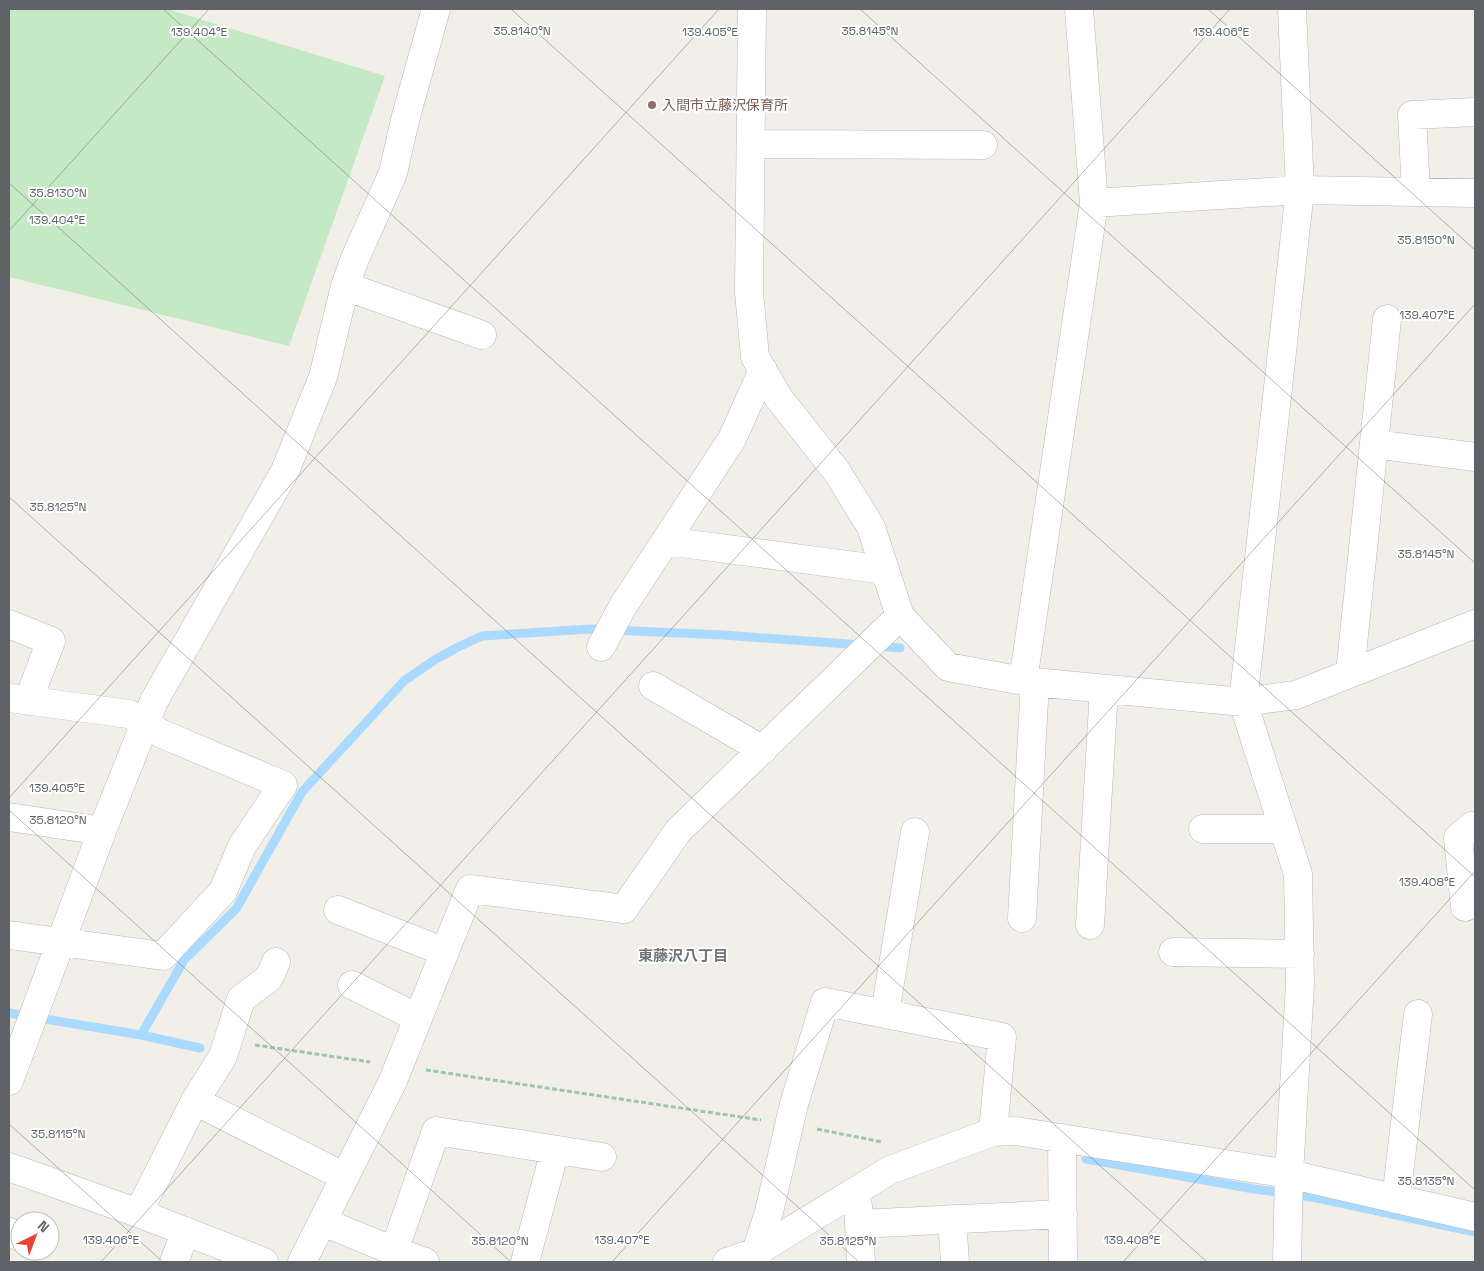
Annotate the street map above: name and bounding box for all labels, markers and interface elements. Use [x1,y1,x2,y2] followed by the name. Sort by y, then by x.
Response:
[493,23,551,39] text: 35.8140°N
[841,23,899,39] text: 35.8145°N
[171,24,228,40] text: 139.404°E
[682,24,738,40] text: 139.405°E
[1193,24,1249,40] text: 139.406°E
[662,96,788,114] place label: 入間市立藤沢保育所
[646,99,658,111] marker: 入間市立藤沢保育所
[29,185,87,201] text: 35.8130°N
[29,212,86,228] text: 139.404°E
[1397,232,1455,248] text: 35.8150°N
[1399,307,1455,323] text: 139.407°E
[30,499,86,515] text: 35.8125°N
[1397,546,1455,562] text: 35.8145°N
[29,780,85,796] text: 139.405°E
[29,812,87,828] text: 35.8120°N
[1399,874,1456,890] text: 139.408°E
[638,946,728,965] district label: 東藤沢八丁目
[31,1126,85,1142] text: 35.8115°N
[1398,1173,1454,1189] text: 35.8135°N
[10,1211,60,1261] north arrow
[34,1217,53,1236] text: N
[83,1232,139,1248] text: 139.406°E
[594,1232,650,1248] text: 139.407°E
[1104,1232,1161,1248] text: 139.408°E
[471,1233,529,1249] text: 35.8120°N
[820,1233,876,1249] text: 35.8125°N

